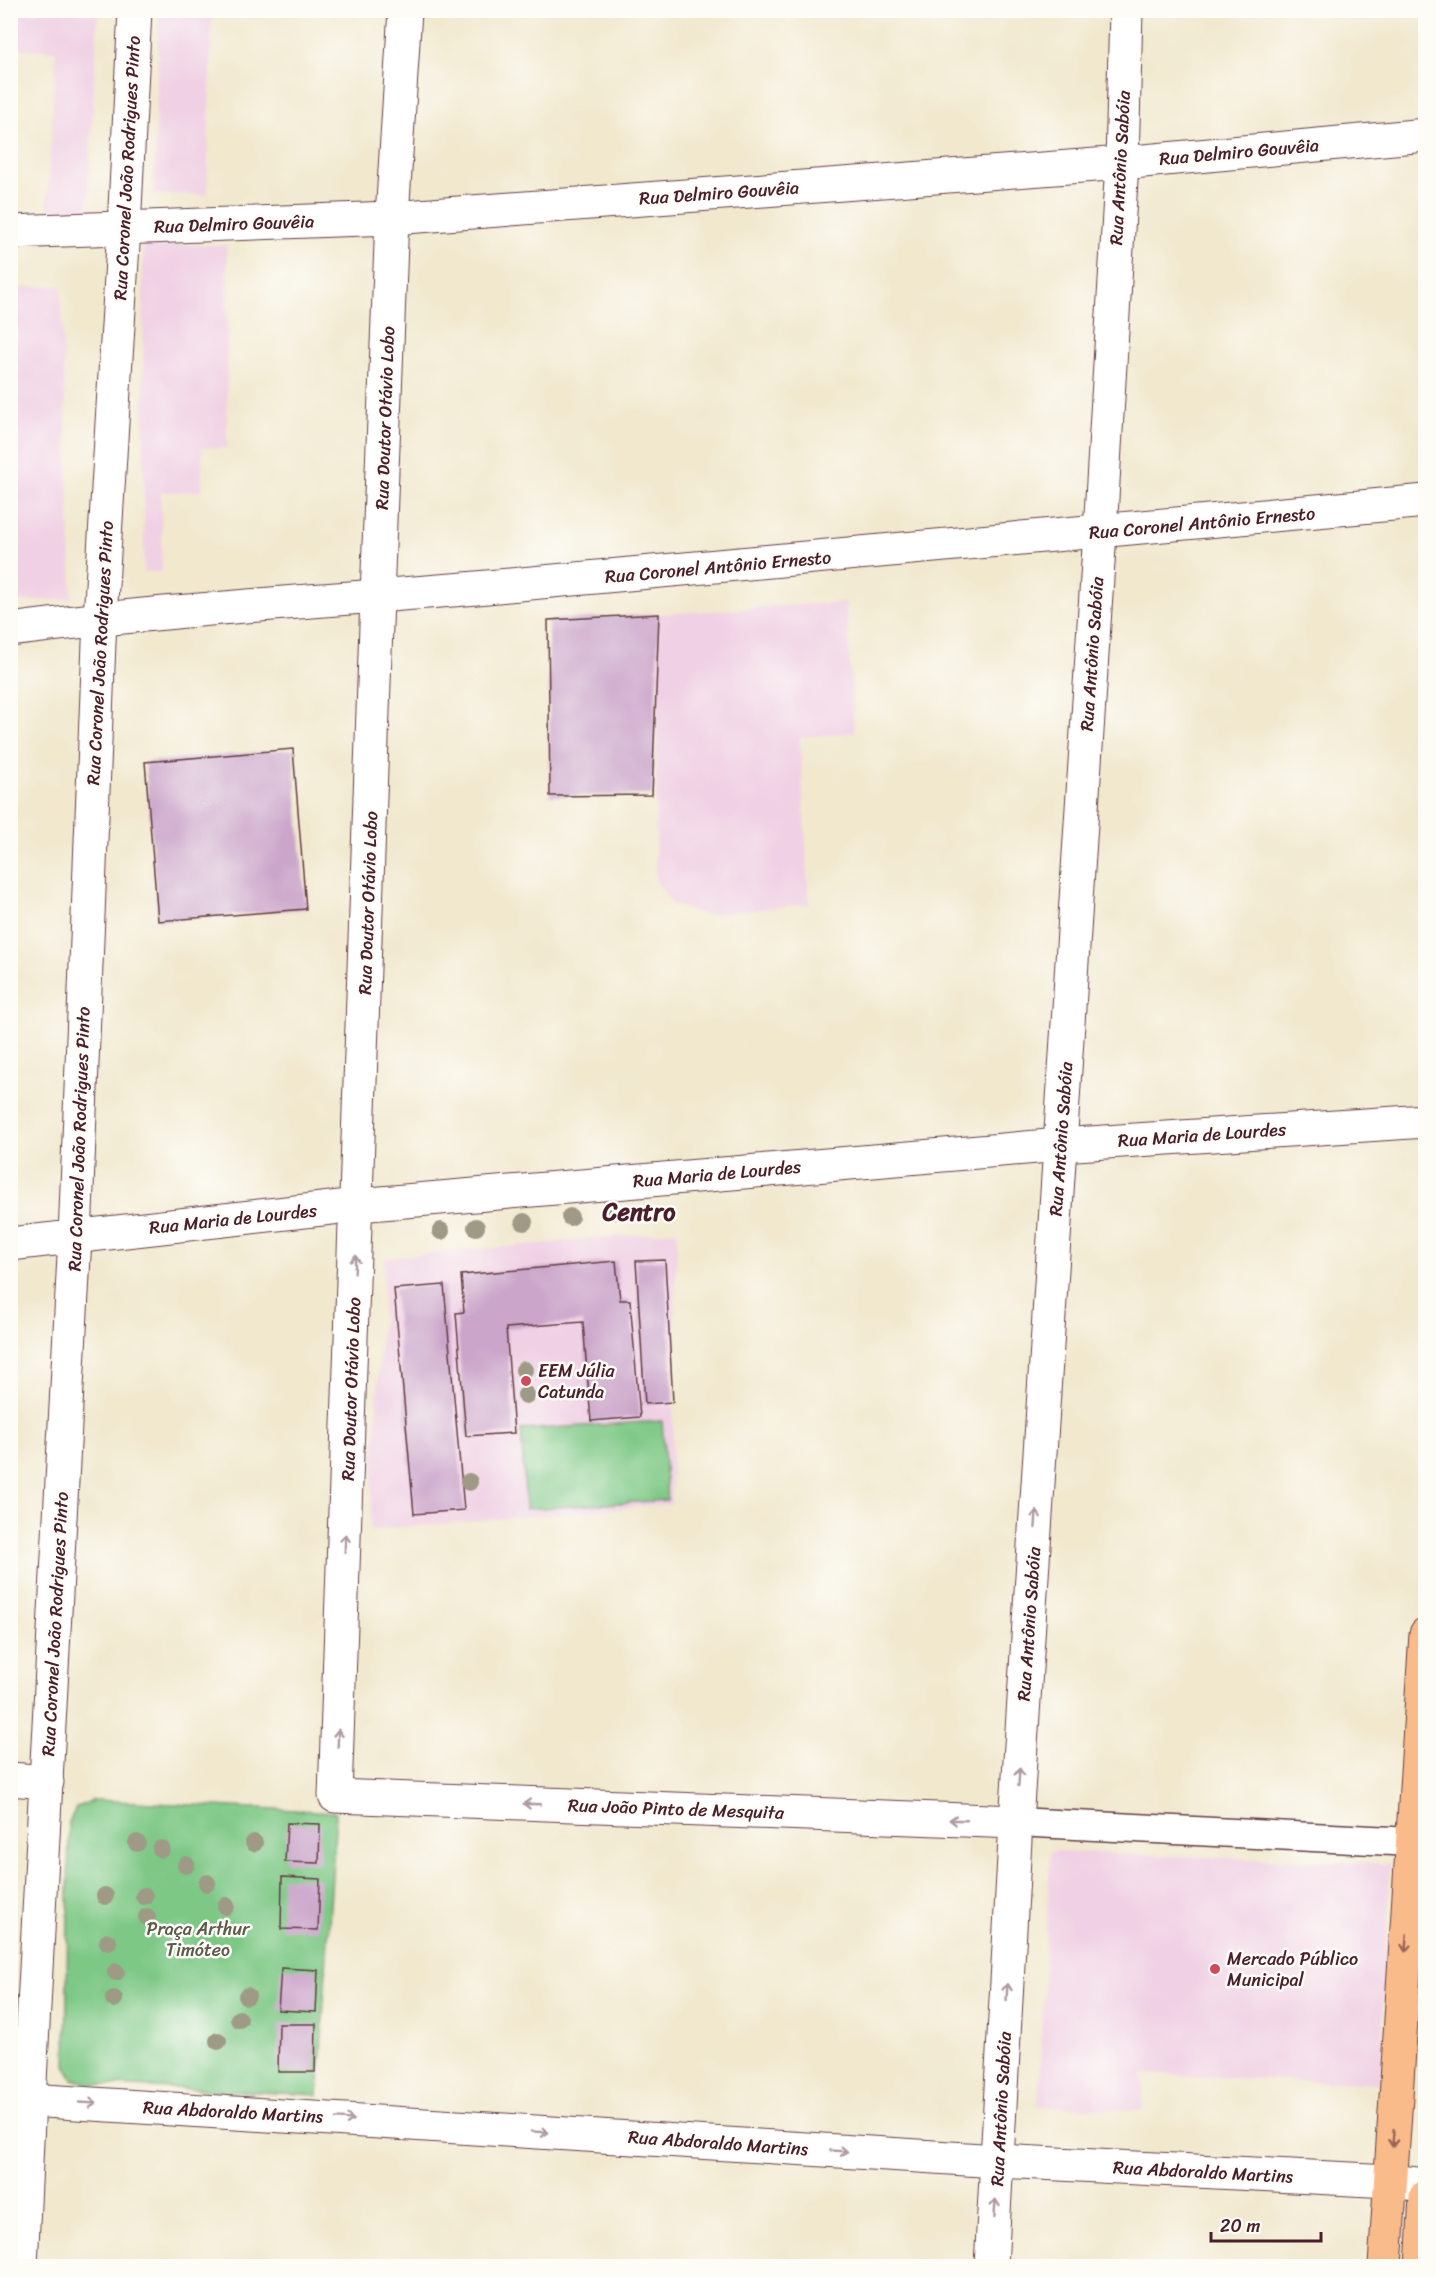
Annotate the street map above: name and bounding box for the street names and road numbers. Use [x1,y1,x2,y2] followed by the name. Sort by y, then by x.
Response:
[104,35,150,301] street label: Rua Coronel João Rodrigues Pinto
[1100,89,1140,246] street label: Rua Antônio Sabóia
[1158,129,1320,175] street label: Rua Delmiro Gouvêia
[638,171,800,215] street label: Rua Delmiro Gouvêia
[153,205,315,243] street label: Rua Delmiro Gouvêia
[366,326,404,510] street label: Rua Doutor Otávio Lobo
[1088,497,1316,549] street label: Rua Coronel Antônio Ernesto
[77,520,123,786] street label: Rua Coronel João Rodrigues Pinto
[604,541,832,593] street label: Rua Coronel Antônio Ernesto
[1071,575,1113,732] street label: Rua Antônio Sabóia
[349,811,387,995] street label: Rua Doutor Otávio Lobo
[58,1006,100,1272] street label: Rua Coronel João Rodrigues Pinto
[1040,1060,1082,1217] street label: Rua Antônio Sabóia
[1117,1113,1288,1157] street label: Rua Maria de Lourdes
[632,1151,803,1197] street label: Rua Maria de Lourdes
[148,1194,319,1244] street label: Rua Maria de Lourdes
[332,1297,370,1481] street label: Rua Doutor Otávio Lobo
[32,1491,78,1757] street label: Rua Coronel João Rodrigues Pinto
[1008,1545,1050,1702] street label: Rua Antônio Sabóia
[567,1789,786,1829] street label: Rua João Pinto de Mesquita
[981,2030,1021,2187] street label: Rua Antônio Sabóia
[142,2091,324,2133] street label: Rua Abdoraldo Martins
[627,2121,810,2165] street label: Rua Abdoraldo Martins
[1112,2151,1294,2193] street label: Rua Abdoraldo Martins

